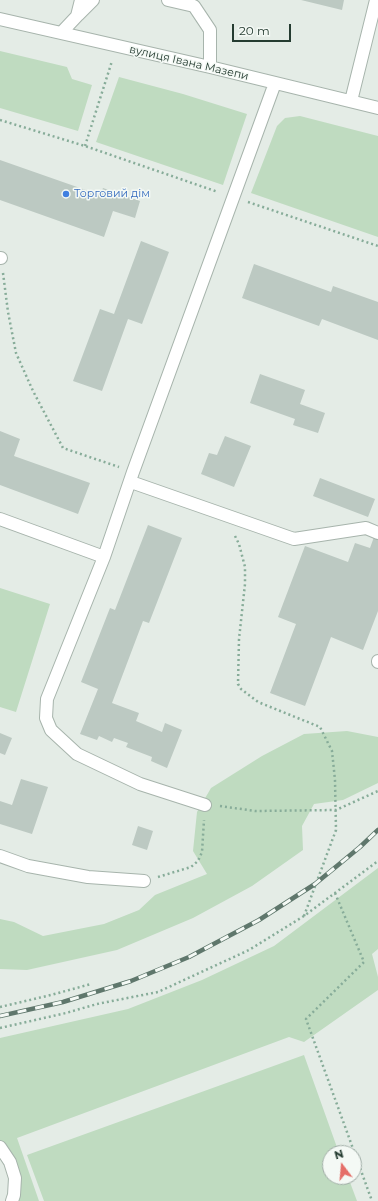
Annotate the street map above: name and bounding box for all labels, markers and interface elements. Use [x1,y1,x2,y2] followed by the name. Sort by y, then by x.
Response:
[234,16,293,42] scale bar
[239,23,270,38] text: 20 m
[128,43,250,83] street label: вулиця Івана Мазепи
[74,187,150,201] place label: Торговий дім
[61,189,71,199] marker: Торговий дім
[322,1145,362,1185] north arrow
[333,1146,345,1162] text: N

